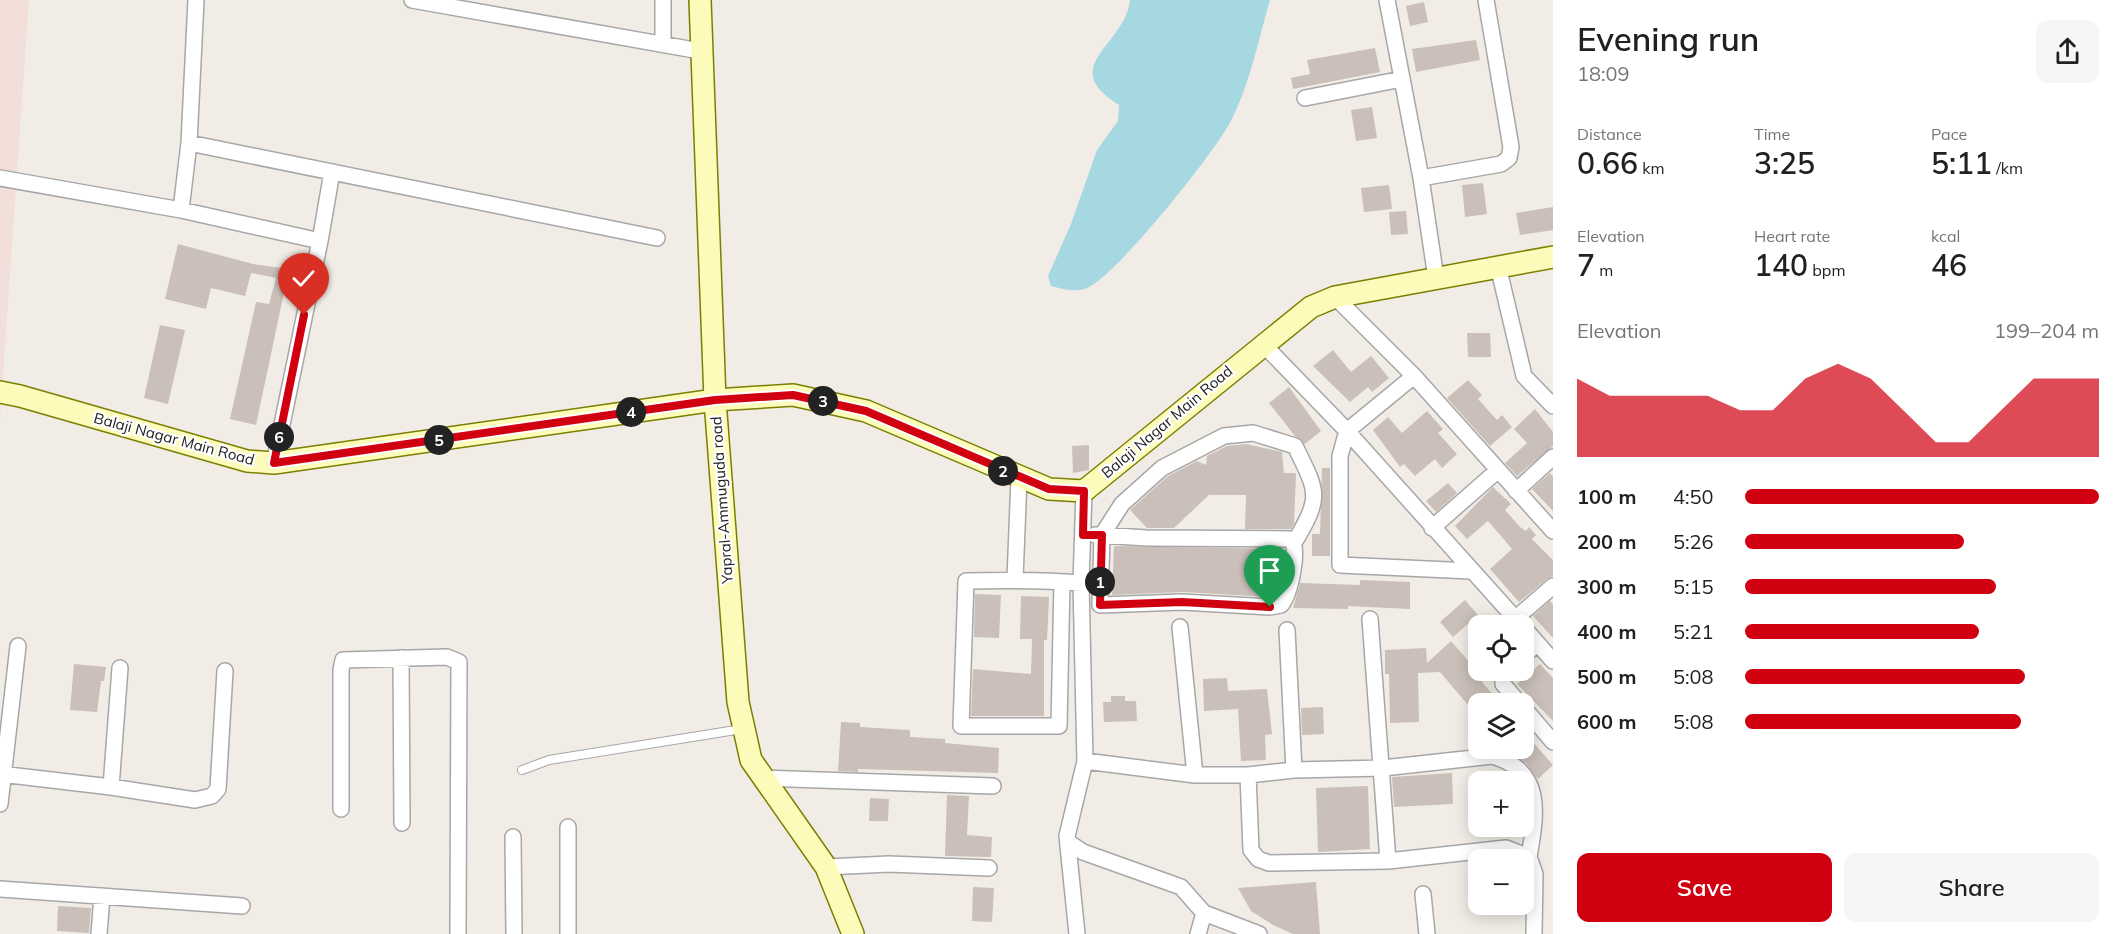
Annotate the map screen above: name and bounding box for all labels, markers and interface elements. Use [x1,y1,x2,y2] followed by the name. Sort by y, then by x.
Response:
[1577,18,1759,59] text: Evening run
[2036,20,2099,83] button: share
[1577,61,1630,86] text: 18:09
[1577,124,1642,144] text: Distance
[1754,124,1790,144] text: Time
[1931,124,1967,144] text: Pace
[1577,144,1638,182] text: 0.66
[1754,144,1815,182] text: 3:25
[1931,144,1992,182] text: 5:11
[1638,158,1665,178] text: km
[1992,158,2023,178] text: /km
[1577,226,1645,246] text: Elevation
[1754,226,1830,246] text: Heart rate
[1931,226,1960,246] text: kcal
[1577,246,1595,284] text: 7
[1754,246,1808,284] text: 140
[1931,246,1967,284] text: 46
[278,253,329,315] pin
[1595,260,1613,280] text: m
[1808,260,1845,280] text: bpm
[287,262,320,295] icon: check
[1577,318,1662,343] text: Elevation
[1994,318,2099,343] text: 199–204 m
[1097,361,1236,482] street label: Balaji Nagar Main Road
[808,386,838,416] pin: 3
[818,391,828,411] text: 3
[616,397,646,427] pin: 4
[626,402,636,422] text: 4
[92,408,256,469] street label: Balaji Nagar Main Road
[706,416,737,585] street label: Yapral-Ammuguda road
[264,422,294,452] pin: 6
[424,425,454,455] pin: 5
[274,427,284,447] text: 6
[434,430,444,450] text: 5
[988,456,1018,486] pin: 2
[998,461,1008,481] text: 2
[1577,484,1636,509] text: 100 m
[1673,484,1714,509] text: 4:50
[1577,529,1636,554] text: 200 m
[1673,529,1714,554] text: 5:26
[1244,545,1295,607] pin
[1253,554,1286,587] icon: arrive
[1085,567,1115,597] pin: 1
[1095,572,1105,592] text: 1
[1577,574,1636,599] text: 300 m
[1673,574,1714,599] text: 5:15
[1468,615,1534,915] map controls
[1468,615,1534,681] button: locate
[1577,619,1636,644] text: 400 m
[1673,619,1714,644] text: 5:21
[1577,664,1636,689] text: 500 m
[1673,664,1714,689] text: 5:08
[1468,693,1534,759] button: layers
[1577,709,1636,734] text: 600 m
[1673,709,1714,734] text: 5:08
[1468,771,1534,837] button: +
[1468,849,1534,915] button: −
[1577,853,1832,922] button: Save
[1844,853,2099,922] button: Share

